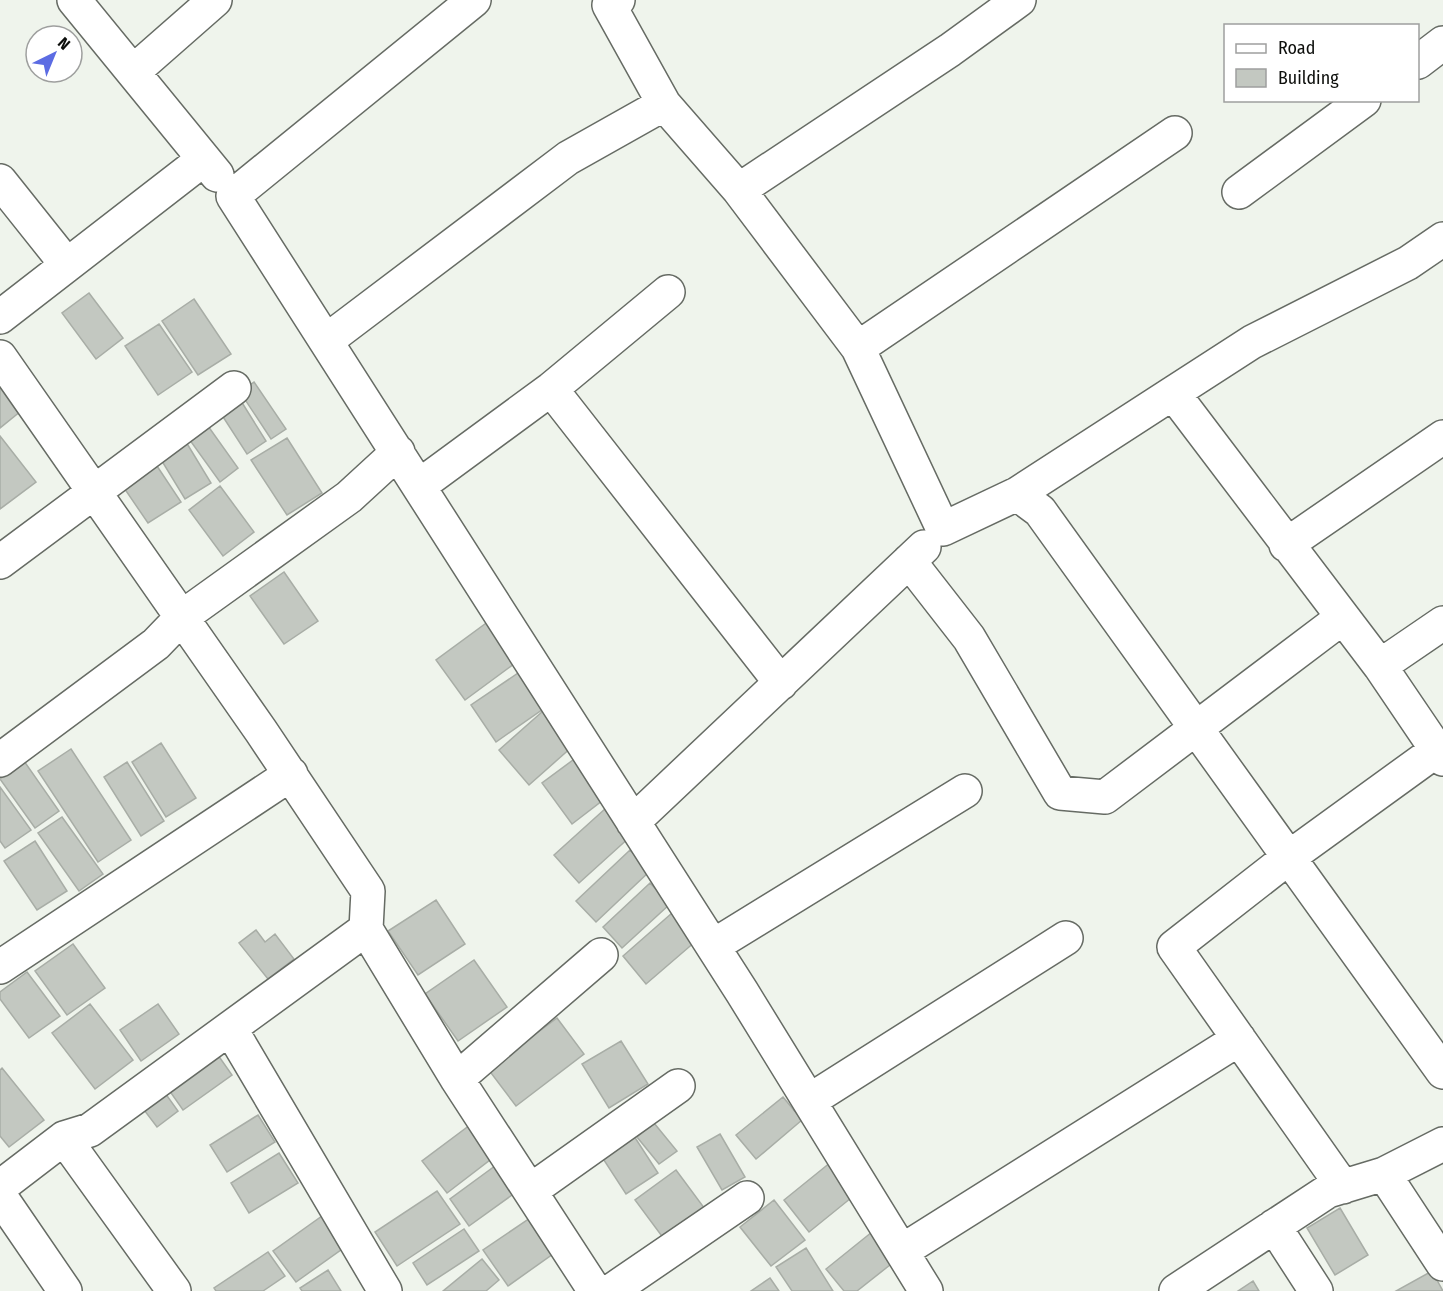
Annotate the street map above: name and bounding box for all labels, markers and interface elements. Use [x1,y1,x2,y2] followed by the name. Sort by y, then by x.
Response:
[24,24,84,84] north arrow
[1224,24,1419,102] legend
[54,33,74,54] text: N
[1278,37,1315,59] text: Road
[1278,67,1339,89] text: Building

